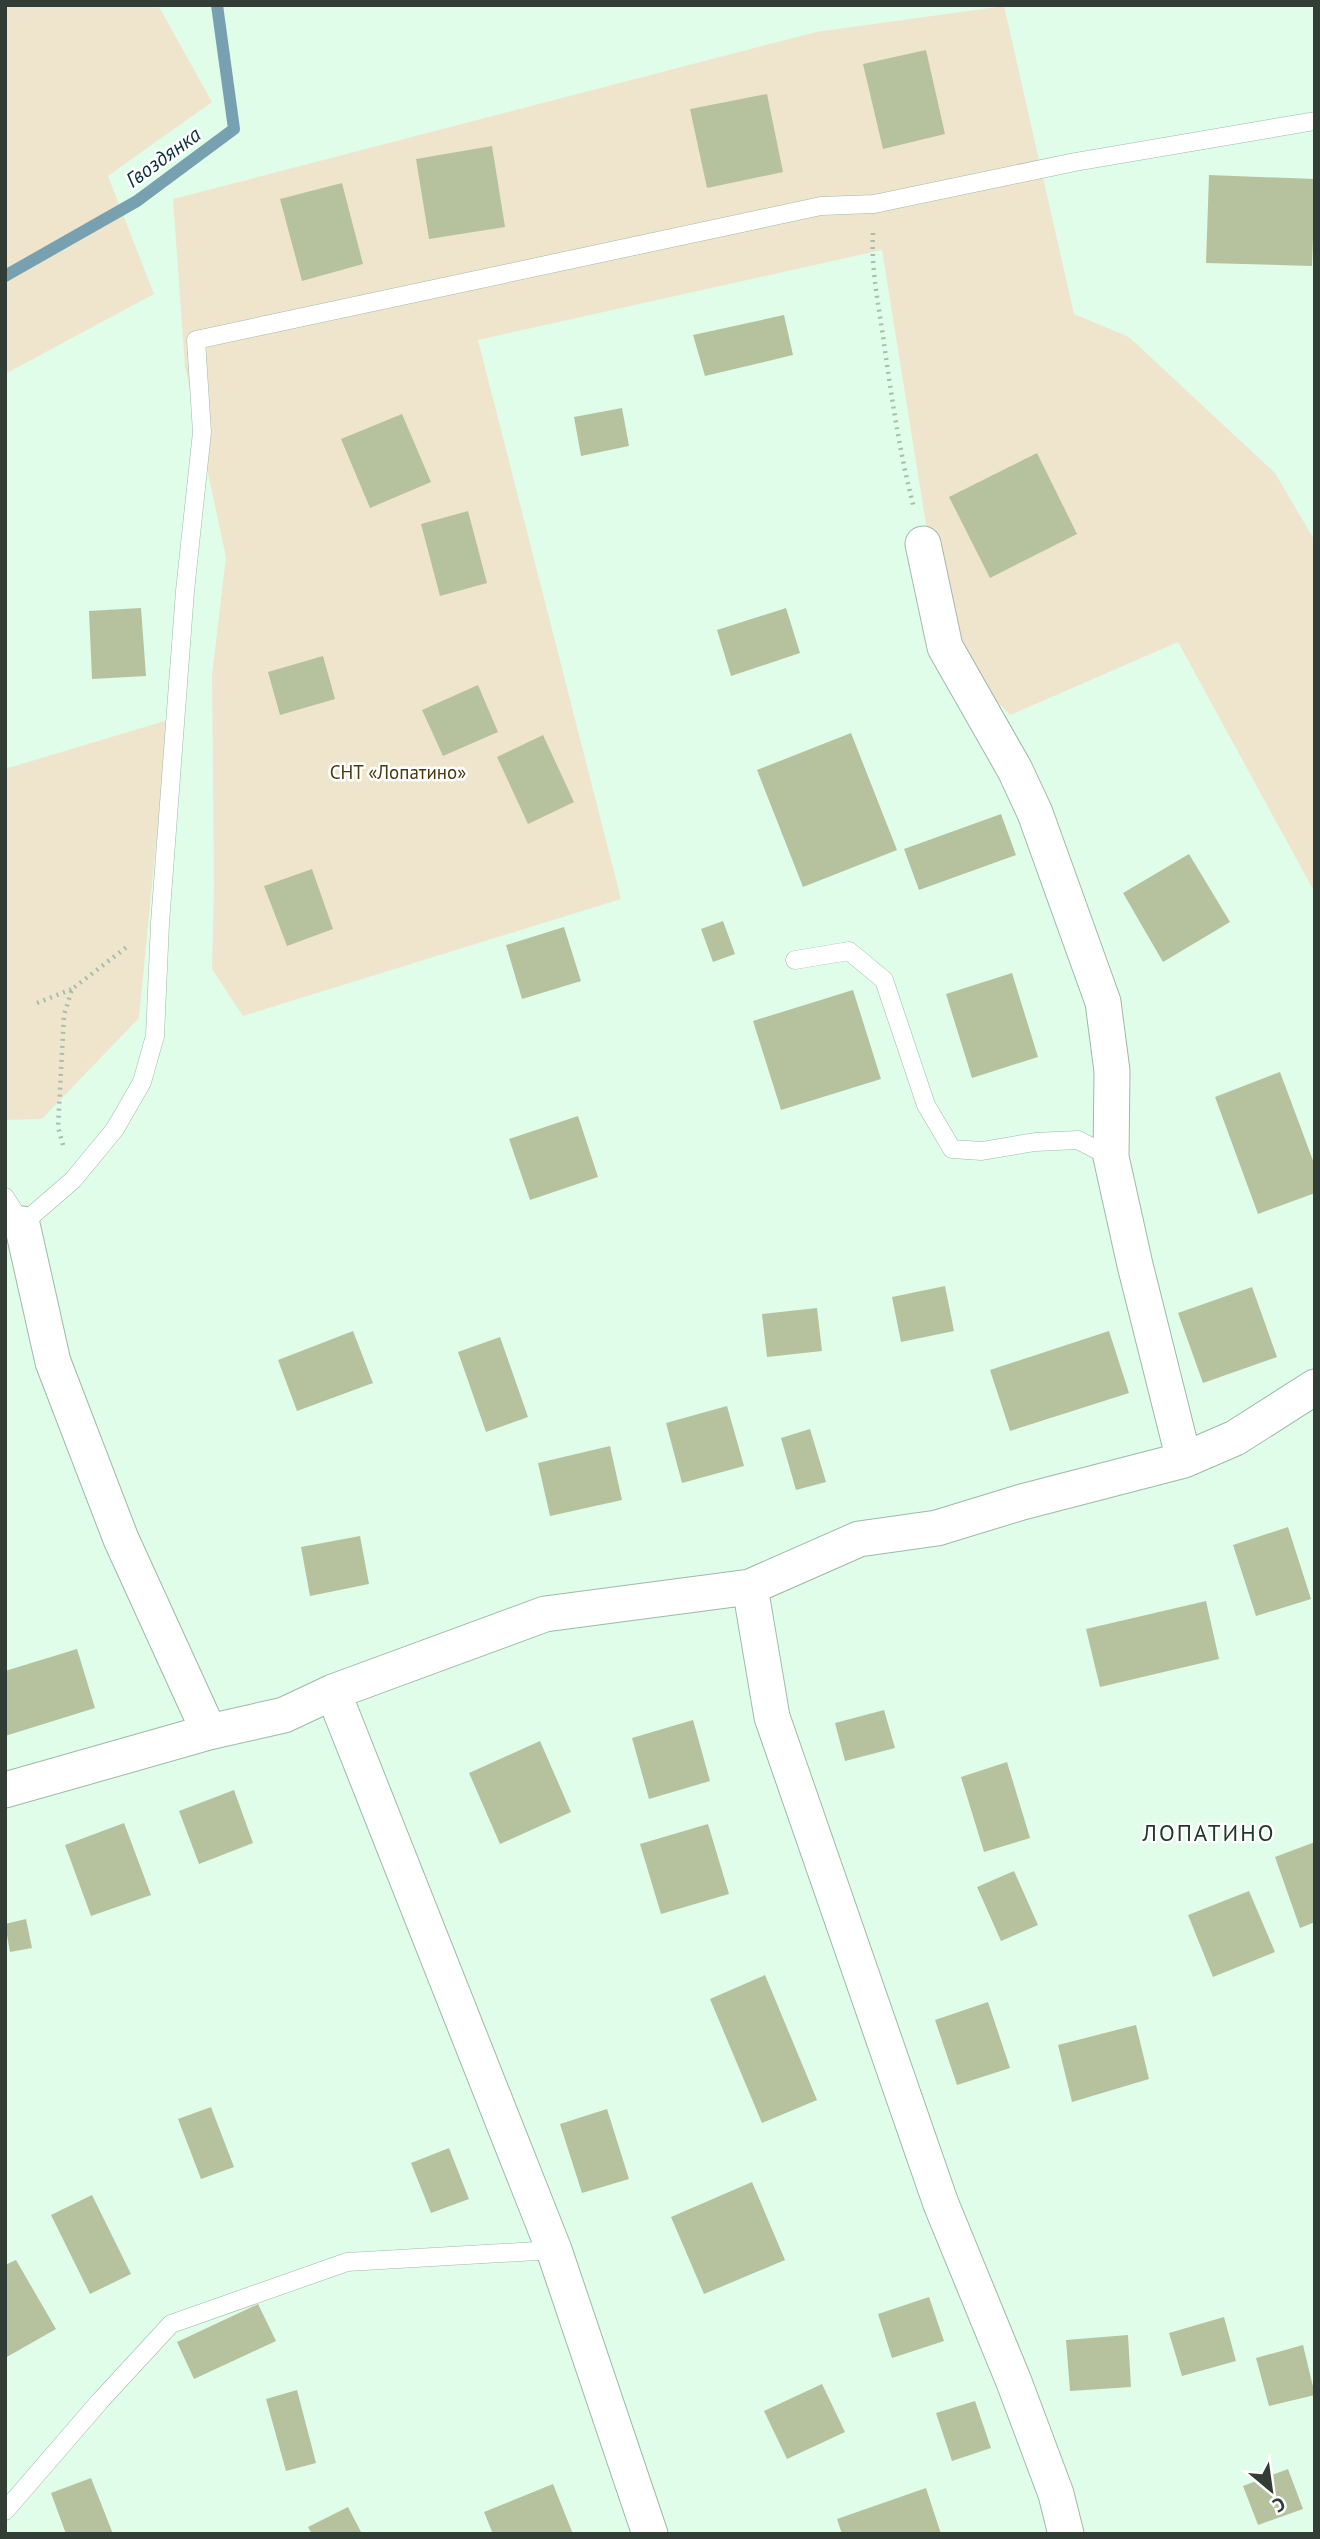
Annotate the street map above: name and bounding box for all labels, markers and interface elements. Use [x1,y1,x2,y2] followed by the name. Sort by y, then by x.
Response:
[120,120,206,193] water label: Гвоздянка
[330,760,466,784] park label: СНТ «Лопатино»
[1142,1818,1275,1847] district label: ЛОПАТИНО
[1236,2455,1306,2525] north arrow
[1268,2492,1290,2518] text: С

